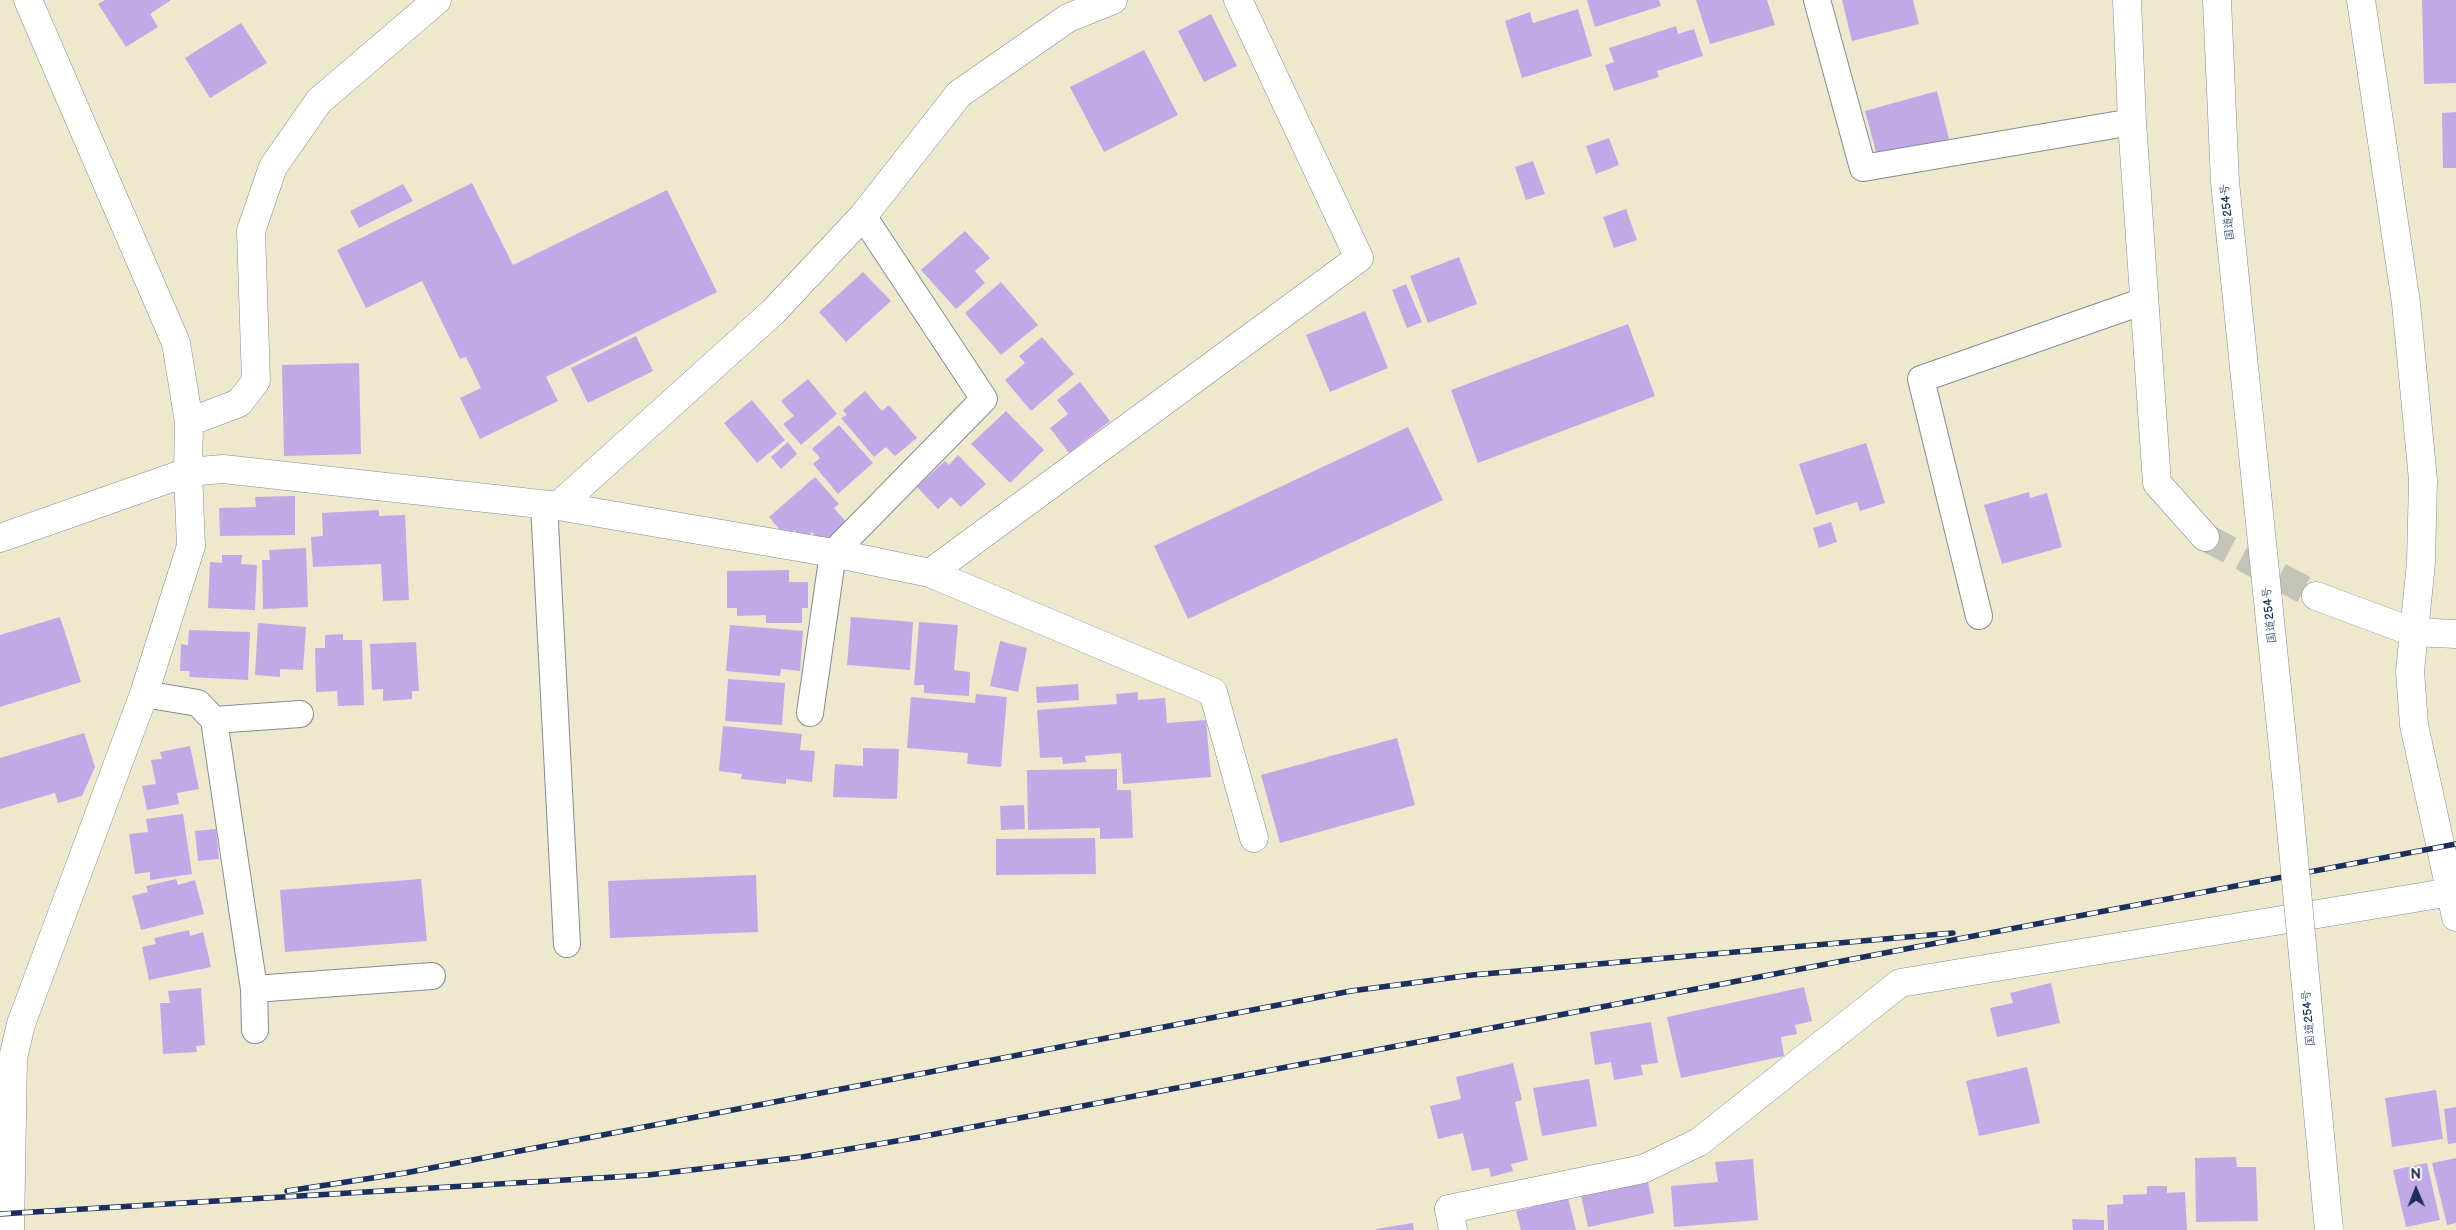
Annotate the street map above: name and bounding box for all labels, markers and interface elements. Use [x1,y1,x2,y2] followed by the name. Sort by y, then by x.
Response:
[2218,183,2238,241] street label: 国道254号
[2260,586,2280,644] street label: 国道254号
[2299,989,2319,1047] street label: 国道254号
[2391,1165,2441,1215] north arrow
[2410,1166,2421,1183] text: N

